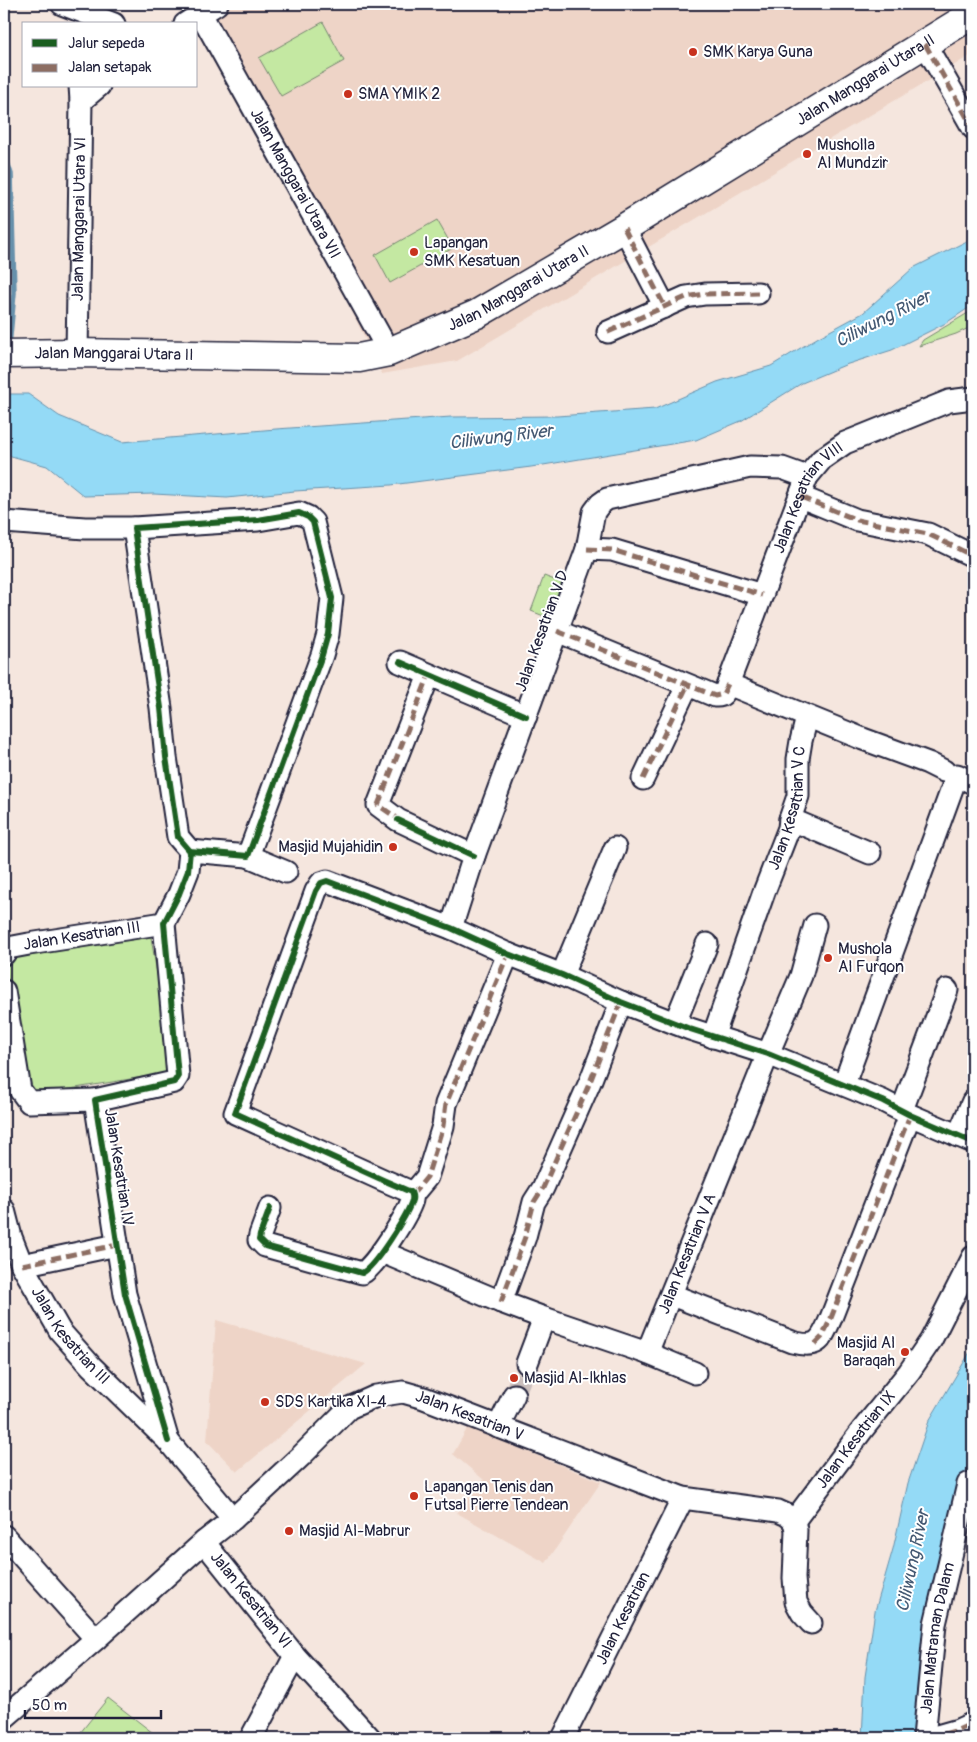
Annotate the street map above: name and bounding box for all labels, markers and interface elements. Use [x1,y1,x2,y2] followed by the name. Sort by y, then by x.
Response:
[22,22,198,88] legend
[792,30,939,130] street label: Jalan Manggarai Utara II
[68,34,145,53] text: Jalur sepeda
[703,42,813,62] place label: SMK Karya Guna
[687,46,699,58] marker: SMK Karya Guna
[68,58,152,77] text: Jalan setapak
[358,84,440,104] place label: SMA YMIK 2
[342,88,354,100] marker: SMA YMIK 2
[246,105,345,262] street label: Jalan Manggarai Utara VII
[817,135,888,173] place label: Musholla Al Mundzir
[68,137,90,301] street label: Jalan Manggarai Utara VI
[801,148,813,160] marker: Musholla Al Mundzir
[424,233,520,271] place label: Lapangan SMK Kesatuan
[444,241,593,336] street label: Jalan Manggarai Utara II
[408,246,420,258] marker: Lapangan SMK Kesatuan
[832,284,937,353] water label: Ciliwung River
[34,343,194,365] street label: Jalan Manggarai Utara II
[448,419,556,455] water label: Ciliwung River
[769,437,847,556] street label: Jalan Kesatrian VIII
[511,568,573,694] street label: Jalan Kesatrian V D
[764,744,810,873] street label: Jalan Kesatrian V C
[278,837,383,857] place label: Masjid Mujahidin
[387,841,399,853] marker: Masjid Mujahidin
[22,917,142,955] street label: Jalan Kesatrian III
[838,939,904,977] place label: Mushola Al Furqon
[822,952,834,964] marker: Mushola Al Furqon
[100,1107,138,1227] street label: Jalan Kesatrian IV
[654,1191,720,1317] street label: Jalan Kesatrian V A
[27,1283,114,1389] street label: Jalan Kesatrian III
[837,1333,895,1371] place label: Masjid Al Baraqah
[899,1346,911,1358] marker: Masjid Al Baraqah
[524,1368,626,1388] place label: Masjid Al-Ikhlas
[508,1372,520,1384] marker: Masjid Al-Ikhlas
[413,1386,526,1445] street label: Jalan Kesatrian V
[812,1387,900,1493] street label: Jalan Kesatrian IX
[275,1392,387,1412] place label: SDS Kartika XI-4
[259,1396,271,1408] marker: SDS Kartika XI-4
[424,1477,568,1515] place label: Lapangan Tenis dan Futsal Pierre Tendean
[408,1490,420,1502] marker: Lapangan Tenis dan Futsal Pierre Tendean
[891,1505,936,1614] water label: Ciliwung River
[299,1521,411,1541] place label: Masjid Al-Mabrur
[283,1525,295,1537] marker: Masjid Al-Mabrur
[206,1548,296,1652] street label: Jalan Kesatrian VI
[916,1560,959,1715] street label: Jalan Matraman Dalam
[591,1568,654,1668] street label: Jalan Kesatrian
[25,1687,161,1719] scale bar
[32,1696,67,1715] text: 50 m

